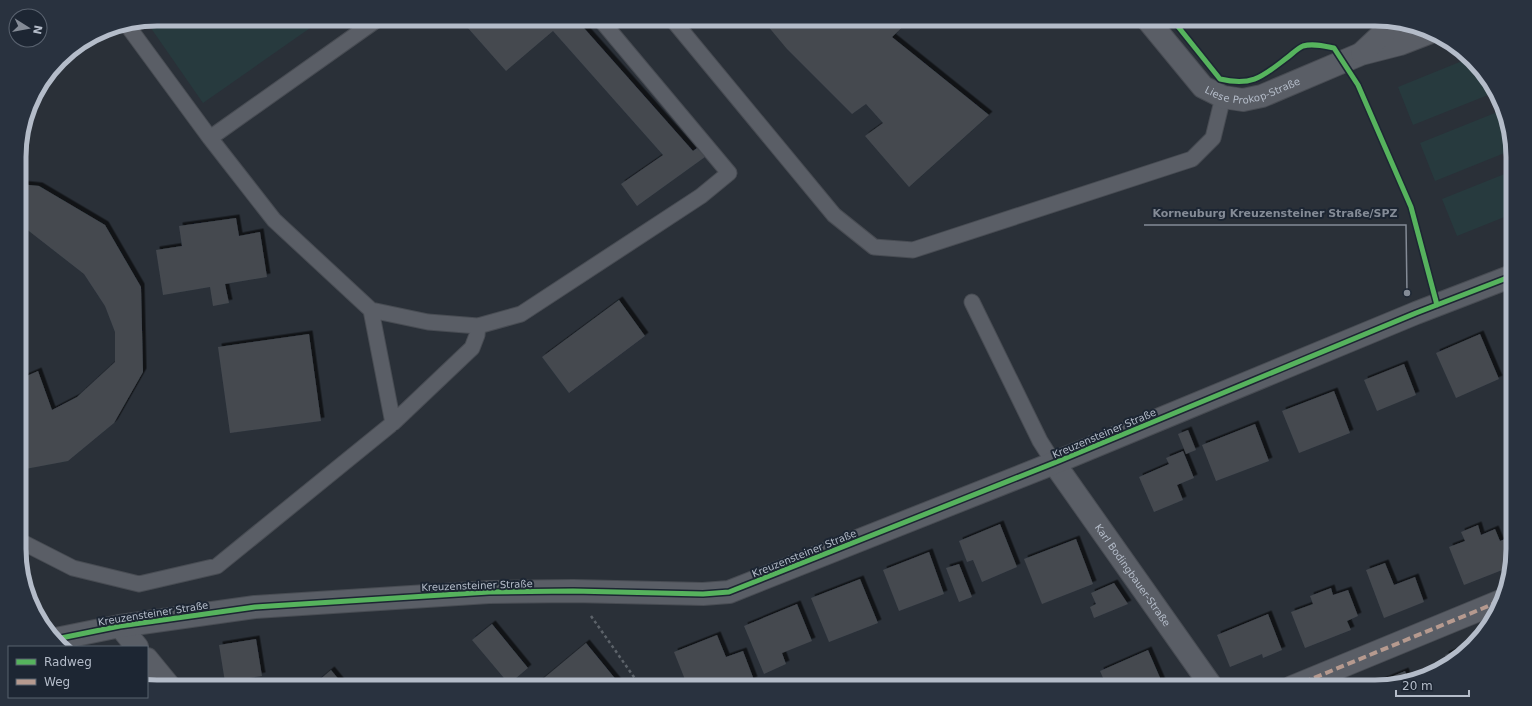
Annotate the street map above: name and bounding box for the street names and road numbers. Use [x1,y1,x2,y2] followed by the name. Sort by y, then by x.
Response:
[1203,76,1302,106] street label: Liese Prokop-Straße
[1051,407,1158,460] street label: Kreuzensteiner Straße
[1093,522,1172,628] street label: Karl Bodingbauer-Straße
[750,527,858,579] street label: Kreuzensteiner Straße
[421,578,533,593] street label: Kreuzensteiner Straße
[97,599,209,628] street label: Kreuzensteiner Straße

